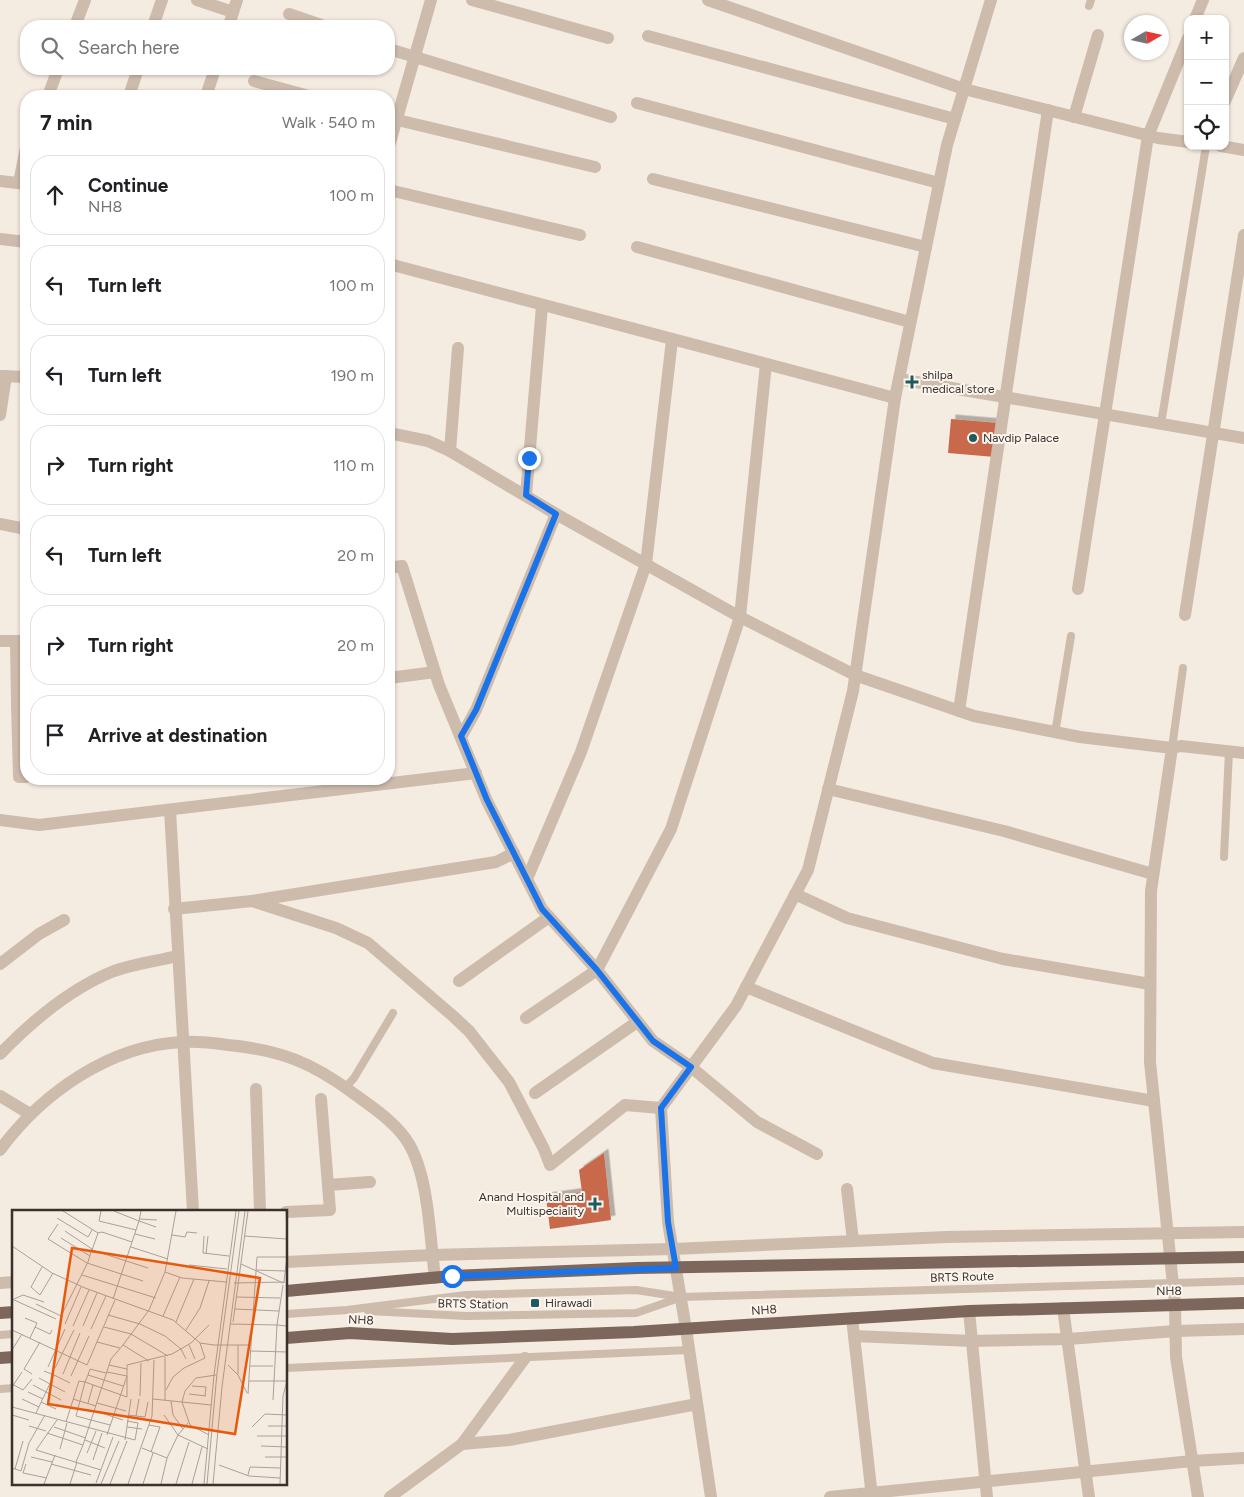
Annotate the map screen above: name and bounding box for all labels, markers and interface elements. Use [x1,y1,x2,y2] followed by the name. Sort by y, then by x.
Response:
[1124,15,1169,60] north arrow
[1184,15,1229,150] map controls
[1184,15,1229,60] button: +
[20,20,395,75] search box
[38,34,66,62] icon: search
[78,36,180,59] text: Search here
[1184,60,1229,105] button: −
[1184,105,1229,150] button: locate
[40,110,92,135] text: 7 min
[282,113,375,132] text: Walk · 540 m
[88,174,168,197] text: Continue
[41,181,69,209] icon: ahead
[329,186,374,205] text: 100 m
[88,197,122,216] text: NH8
[41,271,69,299] icon: left
[88,274,162,297] text: Turn left
[329,276,374,295] text: 100 m
[41,361,69,389] icon: left
[88,364,162,387] text: Turn left
[331,366,374,385] text: 190 m
[922,368,995,396] place label: shilpa medical store
[906,376,918,388] marker: shilpa medical store
[983,431,1059,445] place label: Navdip Palace
[967,432,979,444] marker: Navdip Palace
[518,447,541,470] route end
[41,451,69,479] icon: right
[88,454,174,477] text: Turn right
[333,456,374,475] text: 110 m
[41,541,69,569] icon: left
[88,544,162,567] text: Turn left
[337,546,374,565] text: 20 m
[41,631,69,659] icon: right
[88,634,174,657] text: Turn right
[337,636,374,655] text: 20 m
[41,721,69,749] icon: arrive
[88,724,267,747] text: Arrive at destination
[479,1190,585,1218] place label: Anand Hospital and Multispeciality
[588,1197,602,1211] marker: Anand Hospital and Multispeciality
[12,1210,288,1484] inset map
[441,1265,464,1288] route start
[930,1269,995,1285] street label: BRTS Route
[1156,1284,1182,1298] street label: NH8
[438,1296,509,1312] street label: BRTS Station
[545,1296,592,1310] place label: Hirawadi
[529,1297,541,1309] marker: Hirawadi
[751,1302,777,1318] street label: NH8
[348,1313,374,1327] street label: NH8

